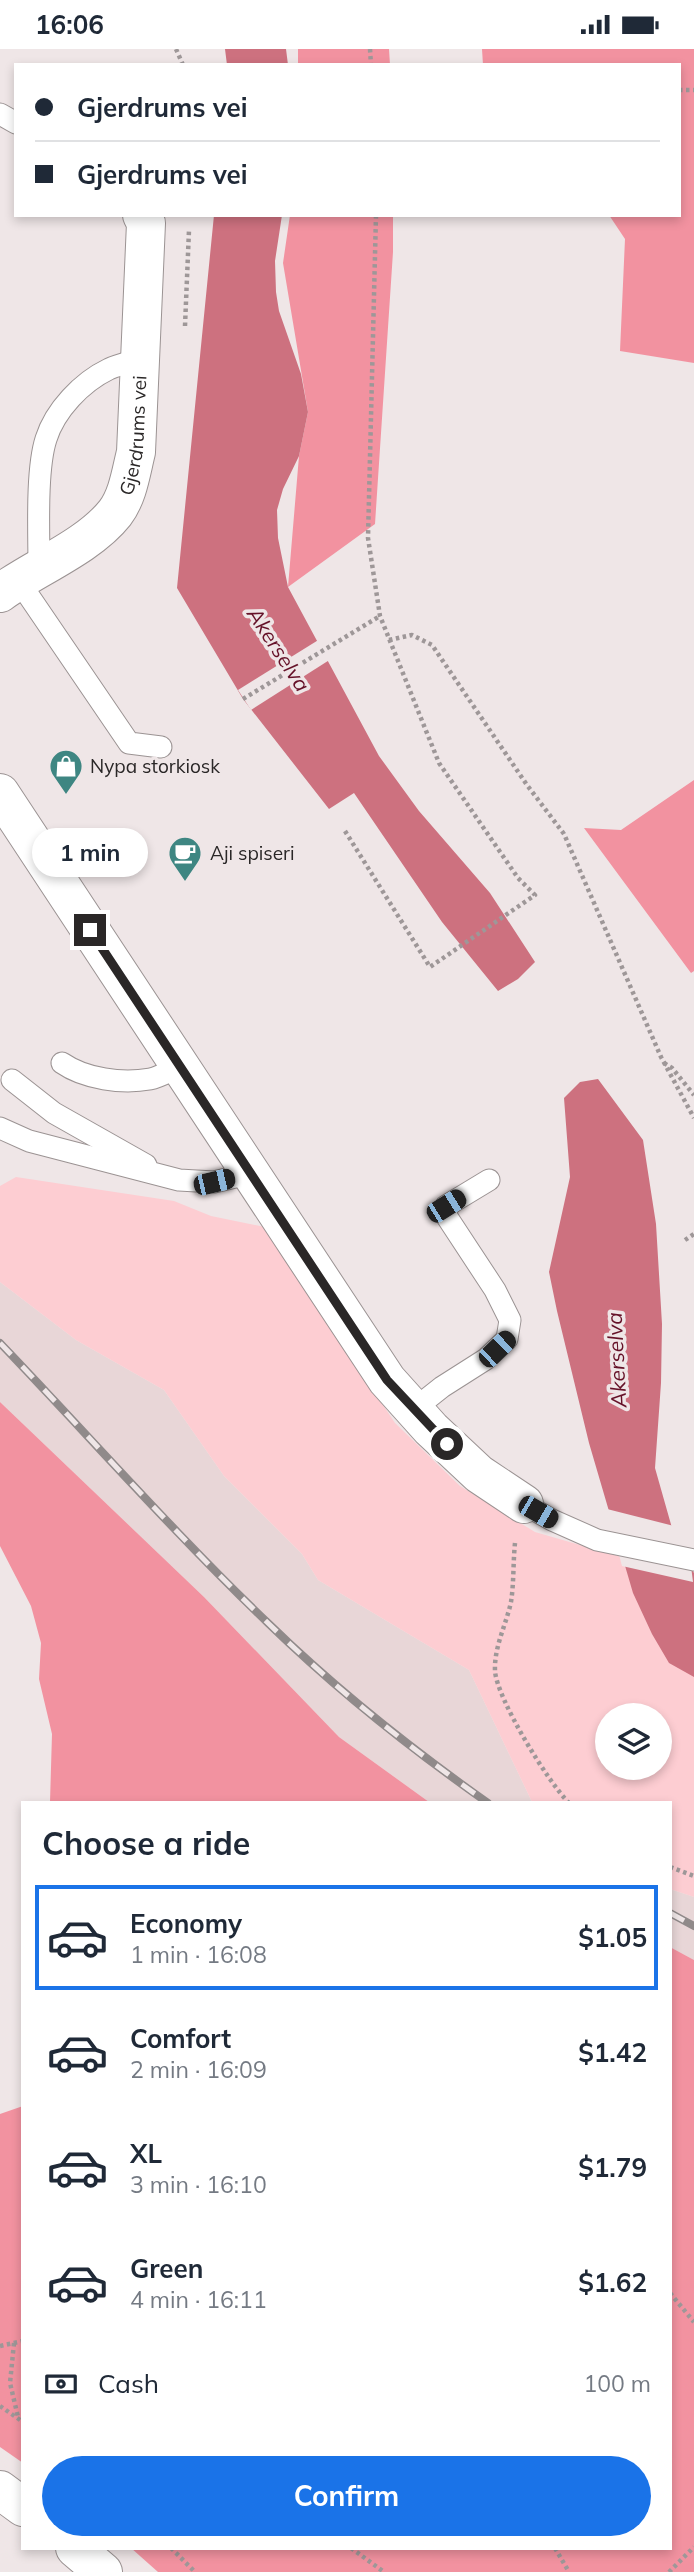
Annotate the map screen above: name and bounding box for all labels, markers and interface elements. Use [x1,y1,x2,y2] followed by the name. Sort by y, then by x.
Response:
[35,8,104,41] text: 16:06
[77,91,248,124] text: Gjerdrums vei
[77,158,248,191] text: Gjerdrums vei
[114,375,151,498] street label: Gjerdrums vei
[242,601,316,696] water label: Akerselva
[47,747,85,796] shop icon: Nypa storkiosk
[90,754,220,778] place label: Nypa storkiosk
[32,829,148,877] callout: 1 min
[166,834,204,883] cafe icon: Aji spiseri
[60,838,120,867] text: 1 min
[210,841,295,865] place label: Aji spiseri
[74,914,106,946] route end
[192,1167,237,1197] car
[423,1186,470,1226] car
[601,1312,632,1409] water label: Akerselva
[475,1327,520,1371] car
[431,1428,463,1460] route start
[515,1492,562,1532] car
[595,1703,672,1780] map controls
[595,1703,672,1780] button: layers
[42,1823,250,1863] text: Choose a ride
[46,1906,109,1969] icon: car
[130,1907,242,1940] text: Economy
[578,1921,647,1954] text: $1.05
[130,1940,267,1969] text: 1 min · 16:08
[46,2021,109,2084] icon: car
[130,2022,231,2055] text: Comfort
[578,2036,647,2069] text: $1.42
[130,2055,267,2084] text: 2 min · 16:09
[46,2136,109,2199] icon: car
[130,2137,162,2170] text: XL
[578,2151,647,2184] text: $1.79
[130,2170,267,2199] text: 3 min · 16:10
[46,2251,109,2314] icon: car
[130,2252,203,2285] text: Green
[578,2266,647,2299] text: $1.62
[130,2285,267,2314] text: 4 min · 16:11
[42,2365,80,2403] icon: cash
[98,2367,159,2400] text: Cash
[583,2369,651,2398] text: 100 m
[42,2456,651,2536] button: Confirm

